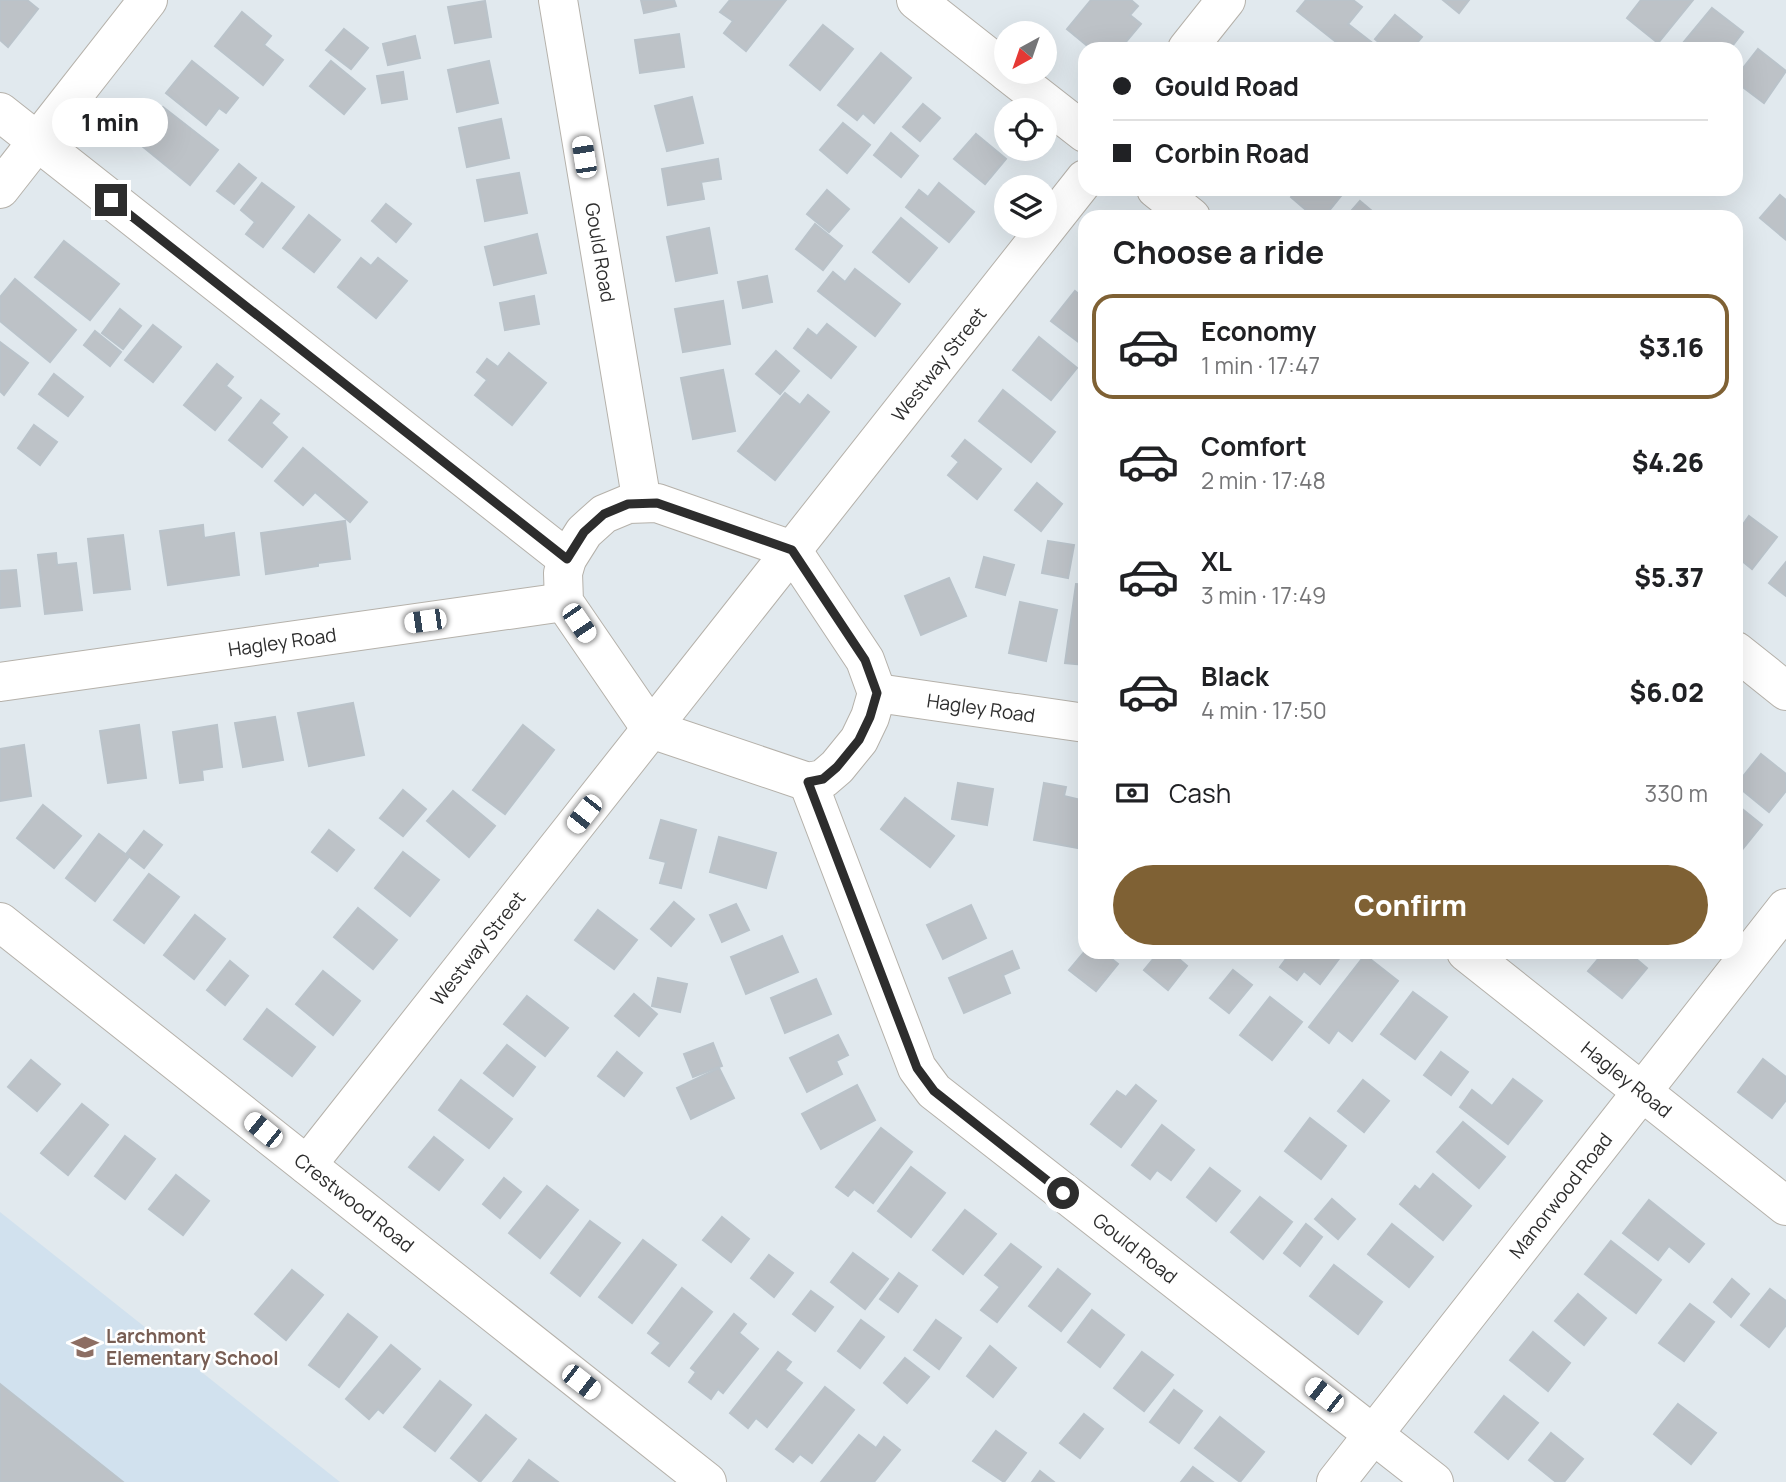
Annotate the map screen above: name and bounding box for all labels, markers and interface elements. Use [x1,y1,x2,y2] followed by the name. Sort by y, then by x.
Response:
[994,21,1057,84] north arrow
[994,21,1057,238] map controls
[1155,68,1299,104] text: Gould Road
[994,98,1057,161] button: locate
[53,99,169,148] callout: 1 min
[81,106,139,138] text: 1 min
[571,135,598,179] car
[1155,135,1310,171] text: Corbin Road
[994,175,1057,238] button: layers
[95,184,127,216] route end
[579,201,621,304] street label: Gould Road
[1113,230,1324,274] text: Choose a ride
[886,302,992,427] street label: Westway Street
[1201,313,1316,349] text: Economy
[1117,315,1180,378] icon: car
[1639,329,1704,365] text: $3.16
[1201,349,1320,381] text: 1 min · 17:47
[1201,428,1307,464] text: Comfort
[1117,430,1180,493] icon: car
[1632,444,1704,480] text: $4.26
[1201,464,1326,496] text: 2 min · 17:48
[1201,543,1232,579] text: XL
[1117,545,1180,608] icon: car
[1634,559,1704,595] text: $5.37
[1201,579,1326,611] text: 3 min · 17:49
[559,600,600,646] car
[403,608,448,634] car
[226,621,338,663] street label: Hagley Road
[1201,658,1269,694] text: Black
[1117,660,1180,723] icon: car
[1630,674,1704,710] text: $6.02
[925,687,1037,729] street label: Hagley Road
[1201,694,1327,726] text: 4 min · 17:50
[1113,774,1151,812] icon: cash
[1169,775,1231,811] text: Cash
[1644,777,1708,809] text: 330 m
[563,791,606,837] car
[1113,865,1708,945] button: Confirm
[425,886,531,1011] street label: Westway Street
[1576,1035,1677,1124] street label: Hagley Road
[241,1109,286,1151] car
[1503,1127,1618,1264] street label: Manorwood Road
[289,1147,420,1258] street label: Crestwood Road
[1047,1177,1079,1209] route start
[1088,1207,1183,1289] street label: Gould Road
[106,1323,279,1371] place label: Larchmont Elementary School
[70,1332,100,1362] school or university icon: Larchmont Elementary School
[558,1361,605,1403] car
[1301,1374,1348,1416] car

